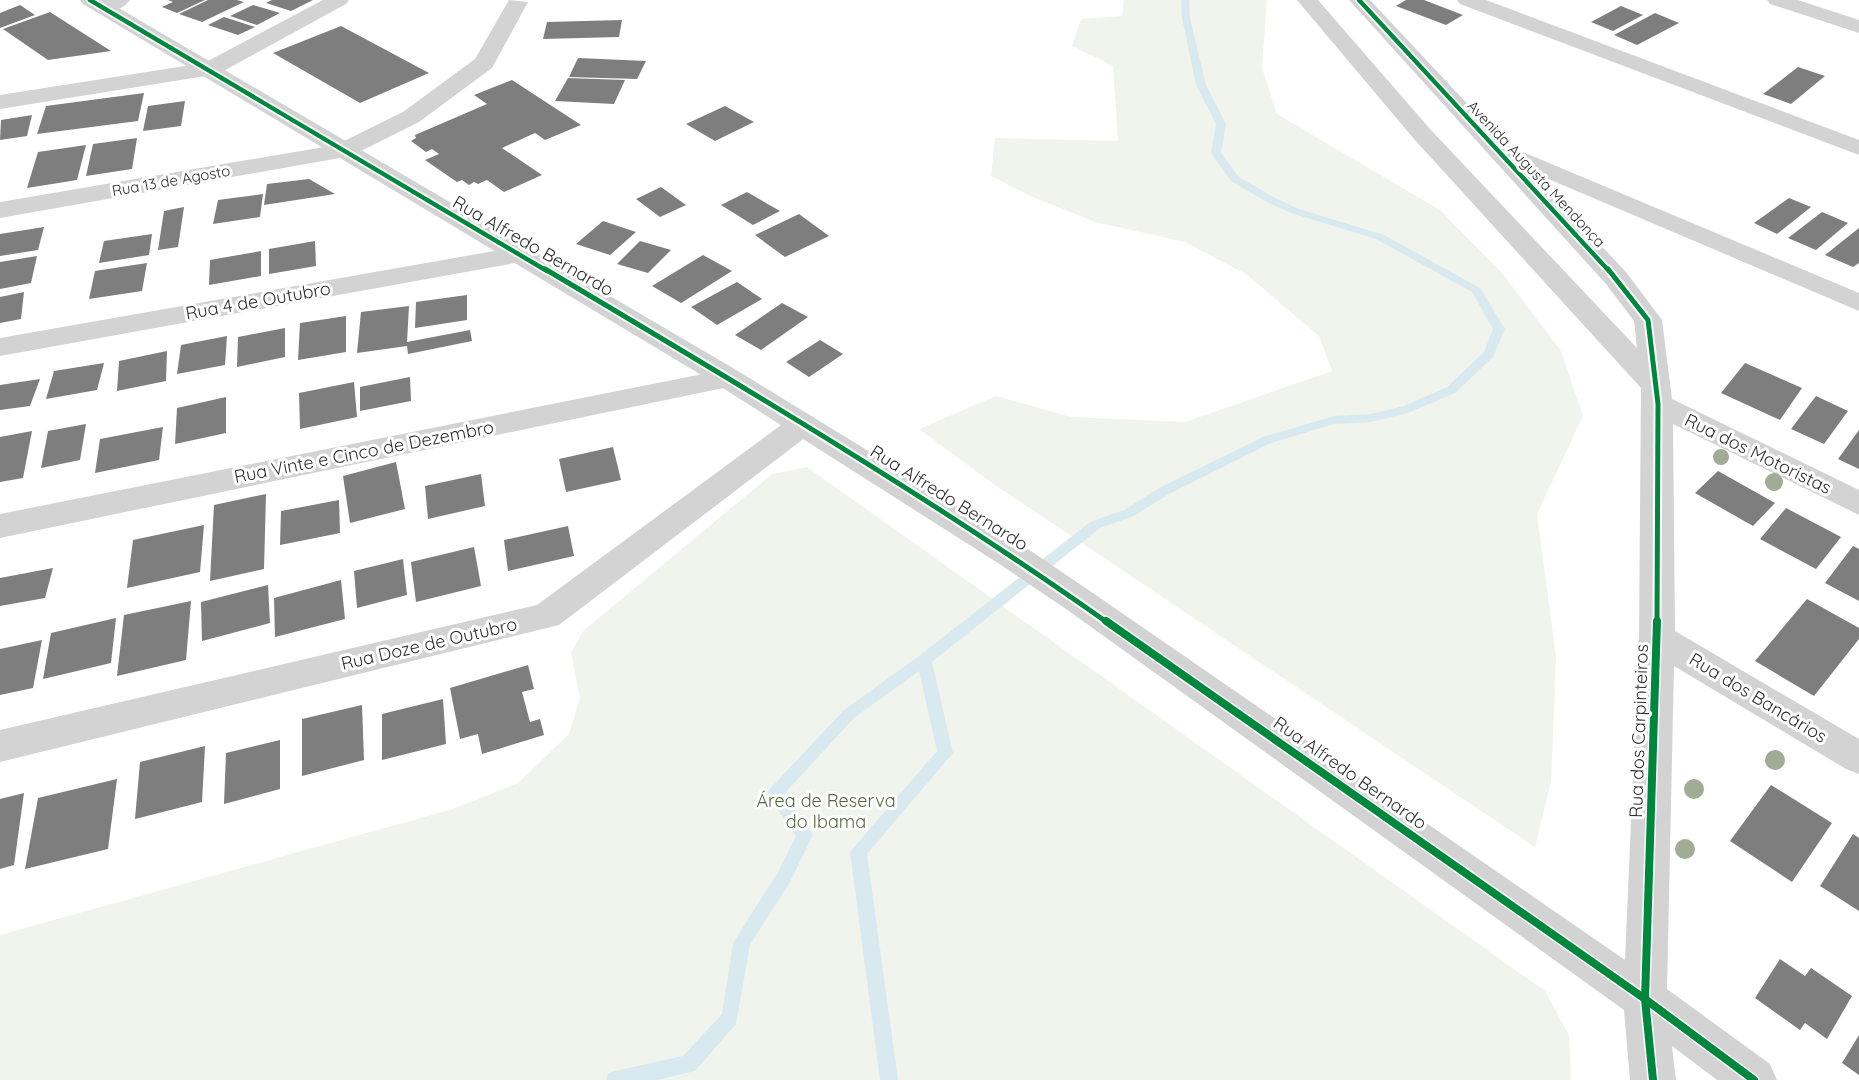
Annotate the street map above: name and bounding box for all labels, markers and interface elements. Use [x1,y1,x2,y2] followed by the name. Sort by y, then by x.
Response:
[1463,96,1609,251] street label: Avenida Augusta Mendonça
[110,161,232,200] street label: Rua 13 de Agosto
[449,190,618,301] street label: Rua Alfredo Bernardo
[184,276,332,325] street label: Rua 4 de Outubro
[1681,408,1835,499] street label: Rua dos Motoristas
[232,415,496,488] street label: Rua Vinte e Cinco de Dezembro
[866,440,1033,556] street label: Rua Alfredo Bernardo
[339,612,519,675] street label: Rua Doze de Outubro
[1624,644,1653,818] street label: Rua dos Carpinteiros
[1685,647,1831,748] street label: Rua dos Bancários
[1269,711,1431,834] street label: Rua Alfredo Bernardo
[756,789,896,833] park label: Área de Reserva do Ibama

